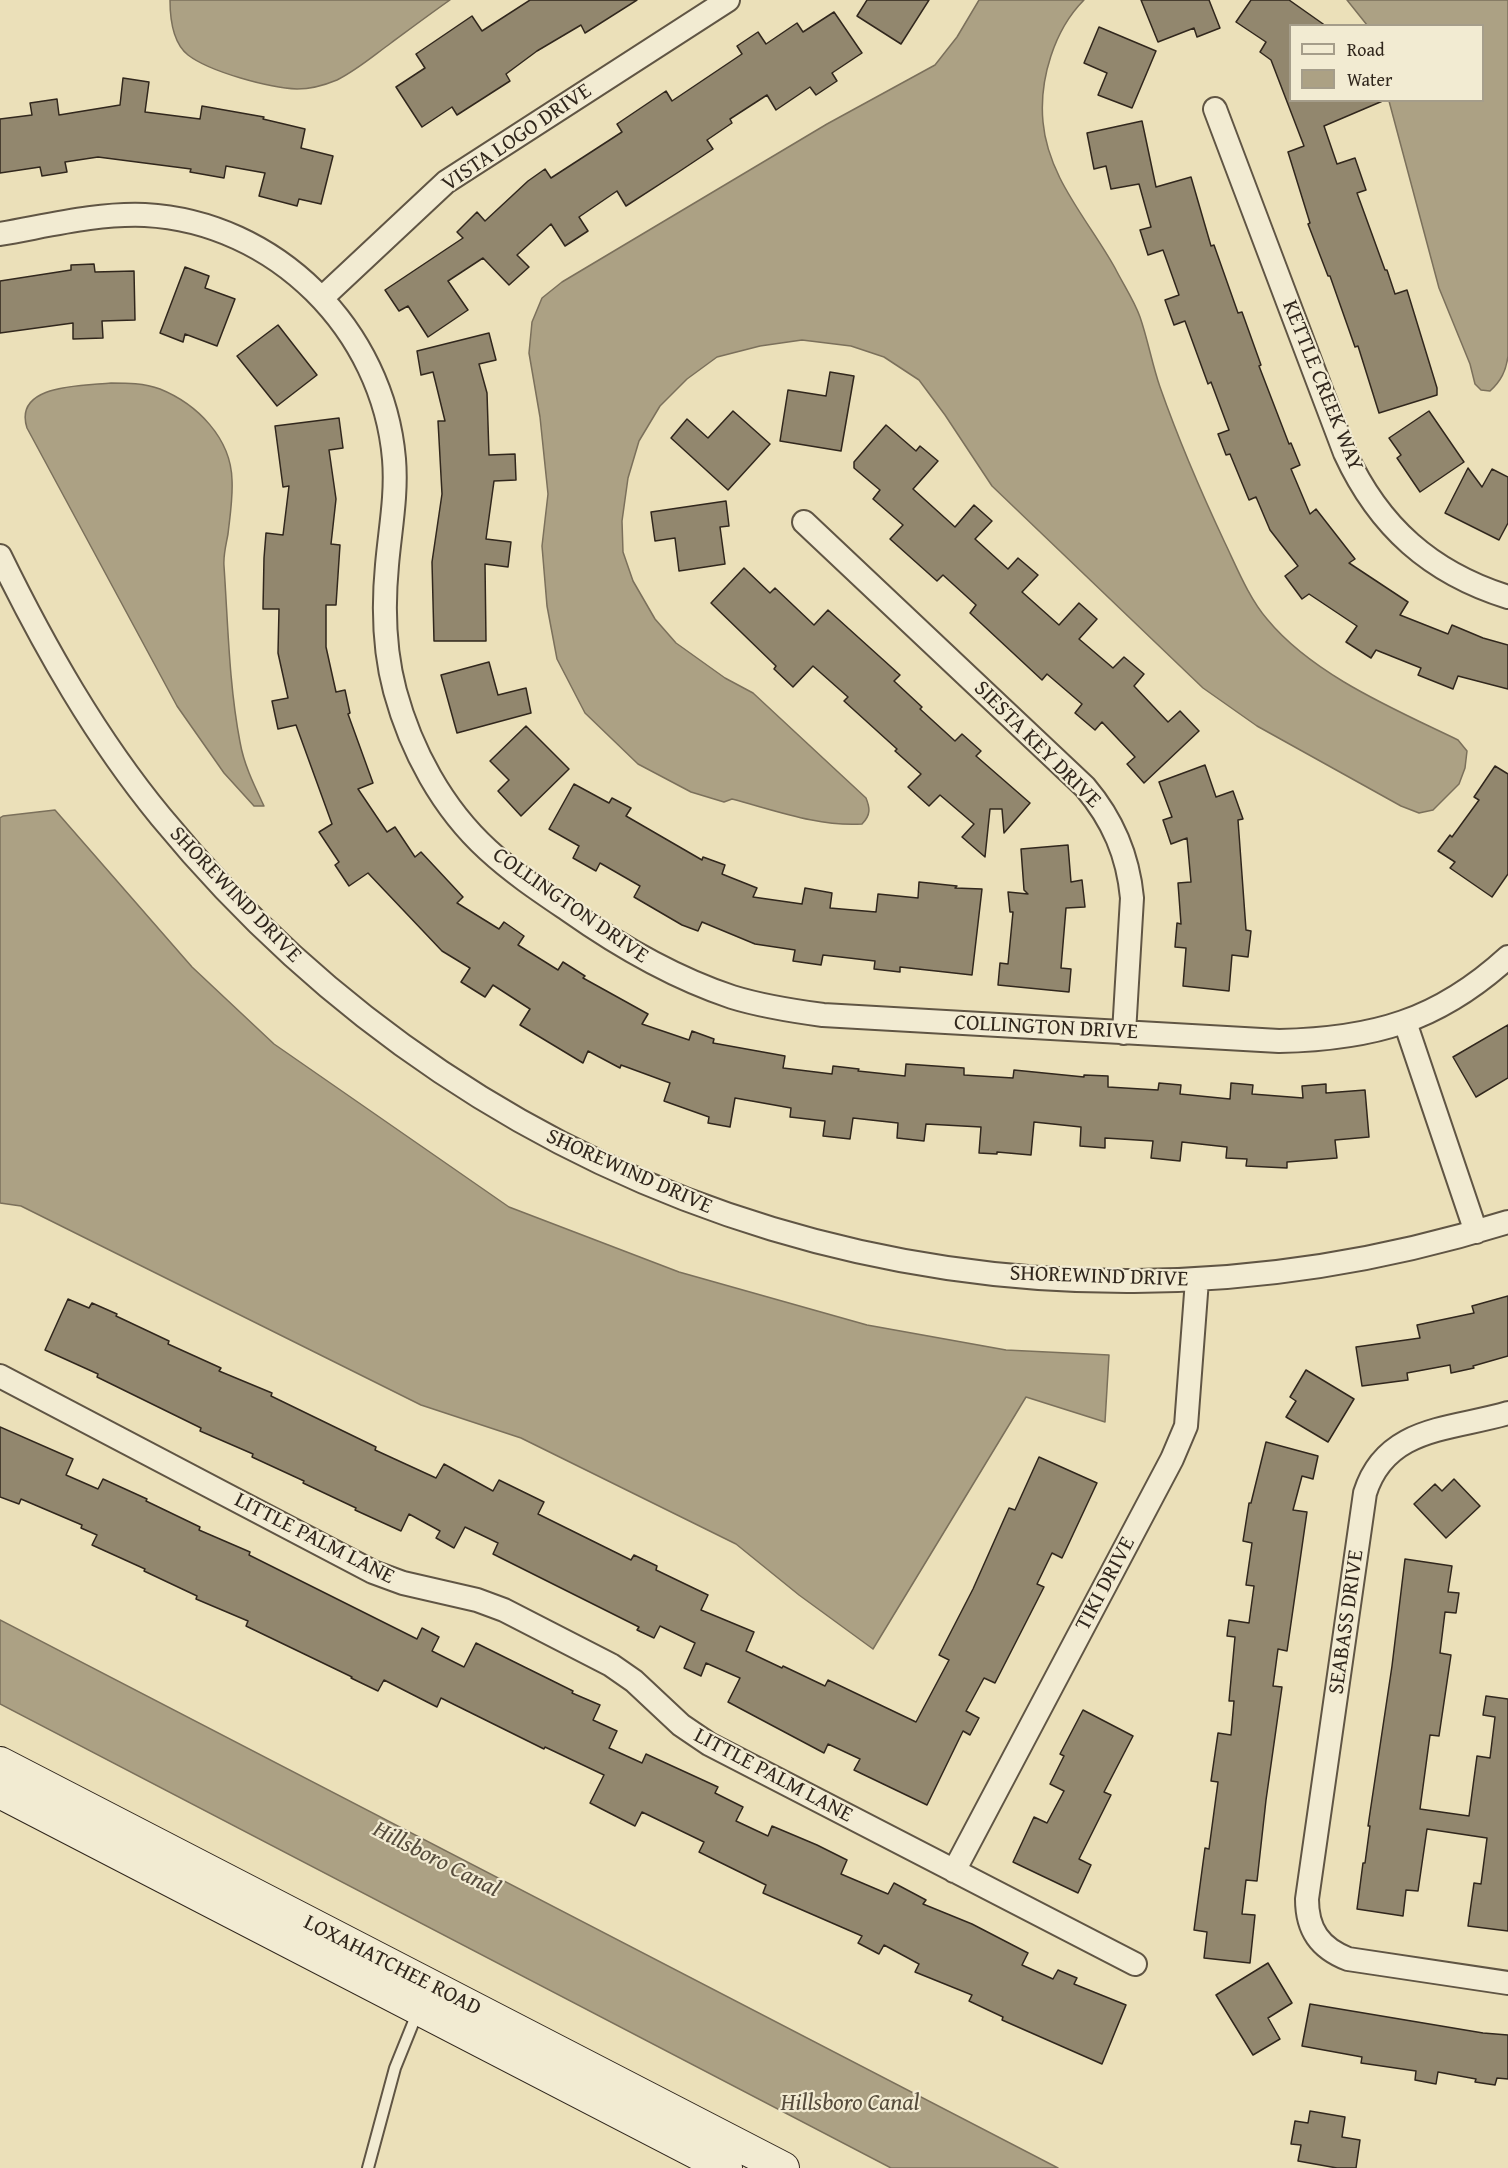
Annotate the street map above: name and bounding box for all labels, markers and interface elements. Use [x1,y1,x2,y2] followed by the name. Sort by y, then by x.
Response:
[1289,24,1484,102] legend
[1347,36,1385,63] text: Road
[1347,66,1392,93] text: Water
[437,78,597,198] street label: VISTA LOGO DRIVE
[1276,297,1368,475] street label: KETTLE CREEK WAY
[968,676,1106,814] street label: SIESTA KEY DRIVE
[163,821,307,969] street label: SHOREWIND DRIVE
[487,842,653,970] street label: COLLINGTON DRIVE
[953,1010,1139,1046] street label: COLLINGTON DRIVE
[542,1124,716,1220] street label: SHOREWIND DRIVE
[1009,1261,1189,1293] street label: SHOREWIND DRIVE
[230,1487,398,1591] street label: LITTLE PALM LANE
[1070,1533,1142,1635] street label: TIKI DRIVE
[1324,1548,1370,1696] street label: SEABASS DRIVE
[689,1723,857,1829] street label: LITTLE PALM LANE
[368,1816,504,1904] water label: Hillsboro Canal
[299,1910,485,2022] street label: LOXAHATCHEE ROAD
[781,2090,919,2118] water label: Hillsboro Canal

